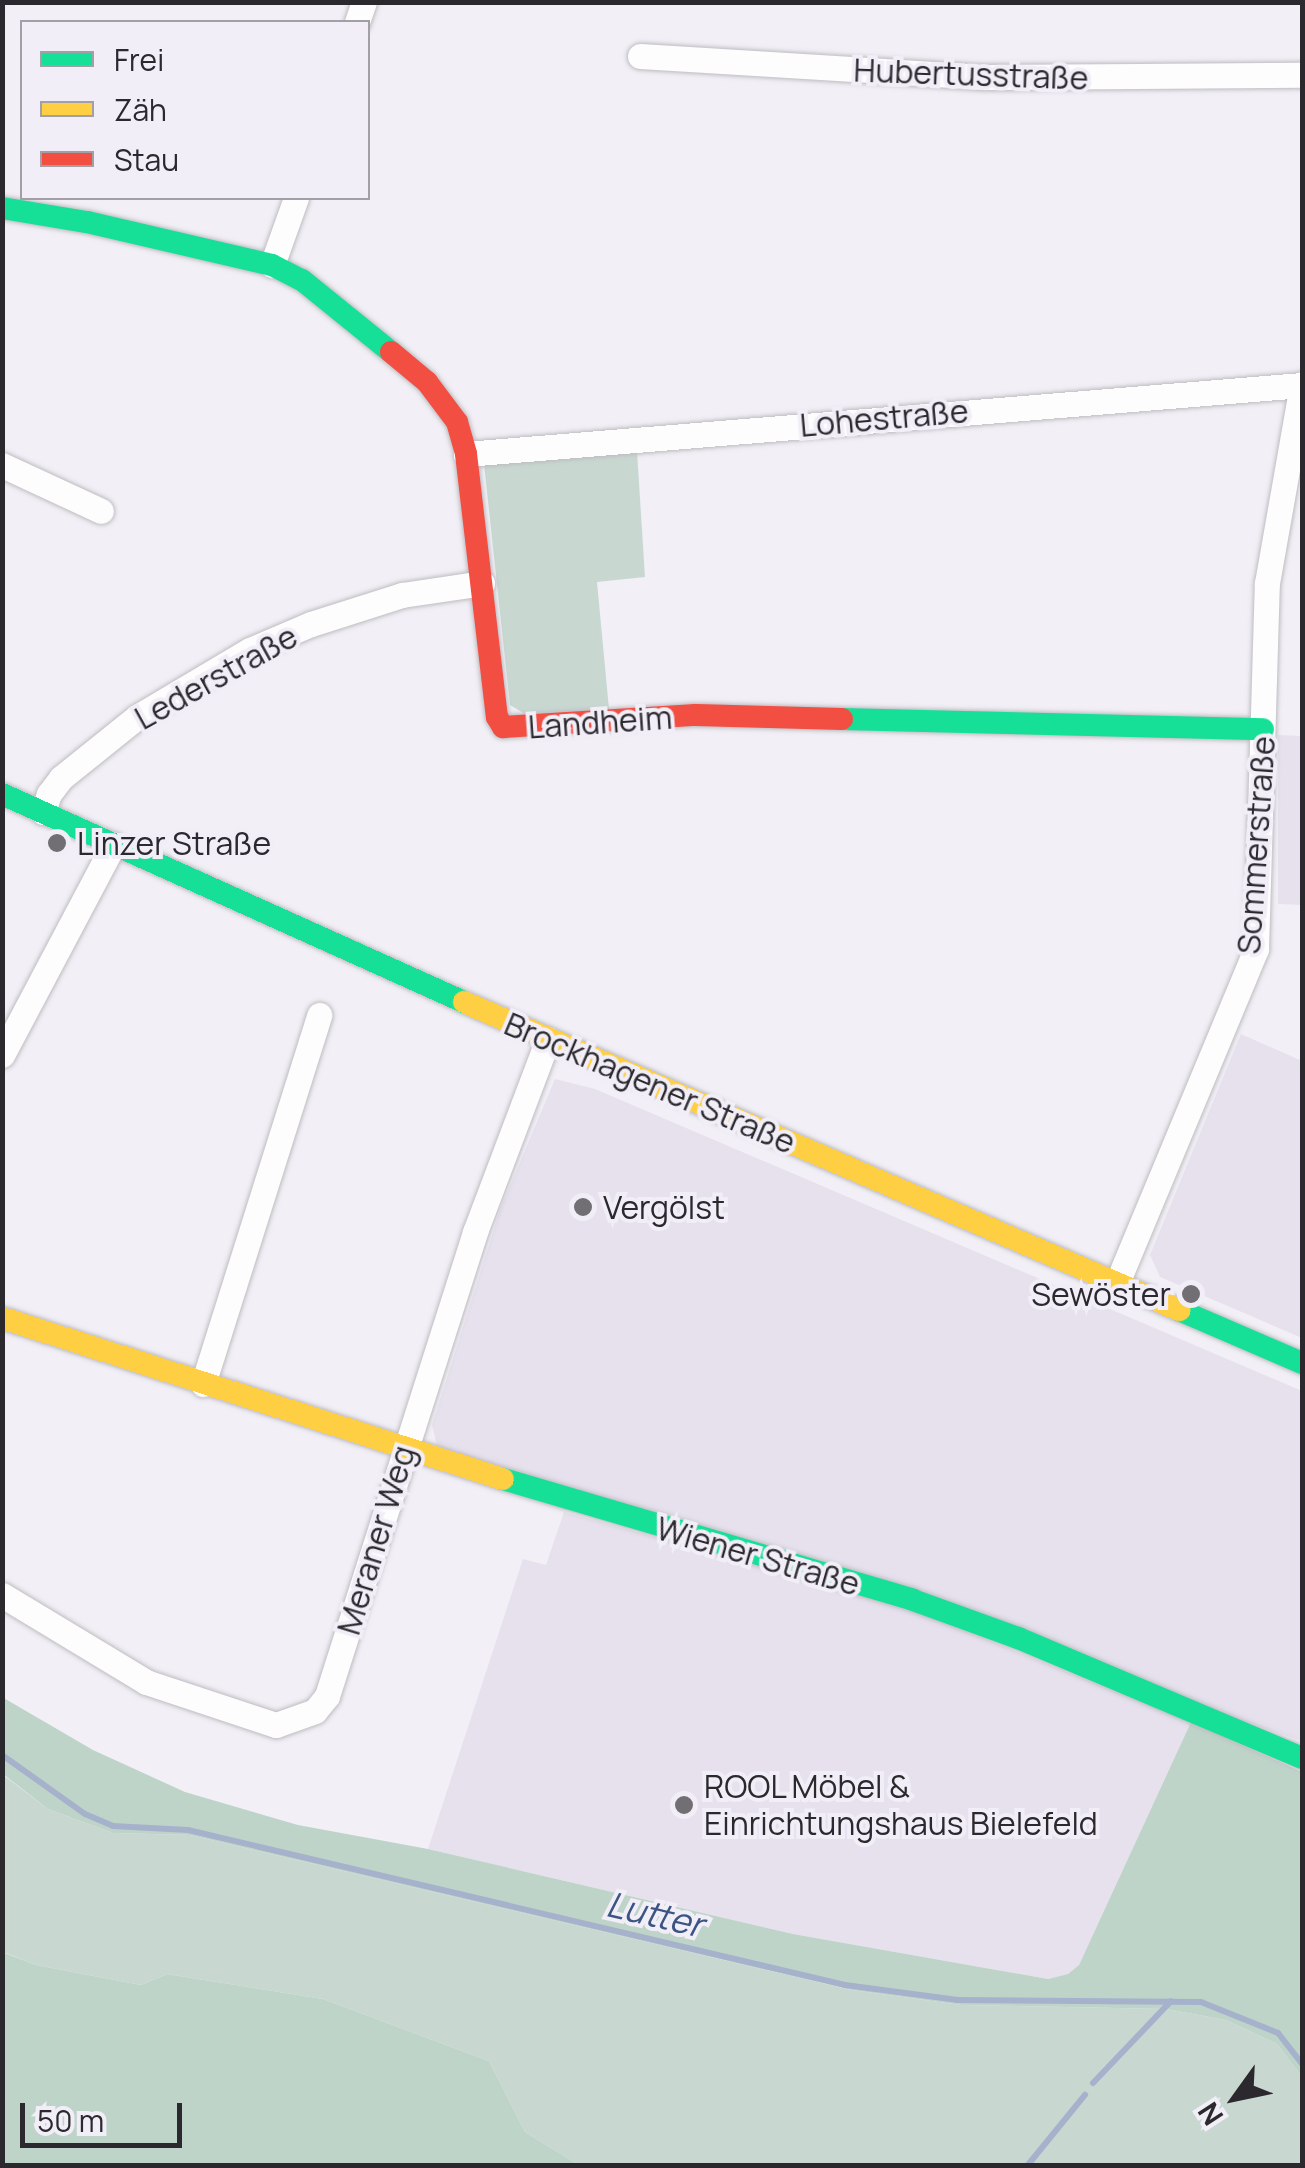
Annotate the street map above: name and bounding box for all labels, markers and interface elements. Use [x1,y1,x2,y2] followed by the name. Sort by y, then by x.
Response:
[20,20,370,200] legend
[114,39,164,80] text: Frei
[853,51,1089,97] street label: Hubertusstraße
[114,89,167,130] text: Zäh
[114,139,179,180] text: Stau
[798,392,970,444] street label: Lohestraße
[128,617,304,737] street label: Lederstraße
[527,698,673,746] street label: Landheim
[1229,735,1283,955] street label: Sommerstraße
[77,824,271,862] place label: Linzer Straße
[46,832,68,854] marker: Linzer Straße
[499,1004,801,1162] street label: Brockhagener Straße
[603,1188,725,1226] place label: Vergölst
[572,1196,594,1218] marker: Vergölst
[1031,1275,1171,1313] place label: Sewöster
[1180,1283,1202,1305] marker: Sewöster
[329,1441,423,1639] street label: Meraner Weg
[652,1509,864,1603] street label: Wiener Straße
[704,1768,1098,1843] place label: ROOL Möbel & Einrichtungshaus Bielefeld
[673,1794,695,1816] marker: ROOL Möbel & Einrichtungshaus Bielefeld
[603,1883,707,1945] water label: Lutter
[1185,2048,1285,2148] north arrow
[25,2083,188,2145] scale bar
[1188,2096,1231,2133] text: N
[37,2100,104,2141] text: 50 m

